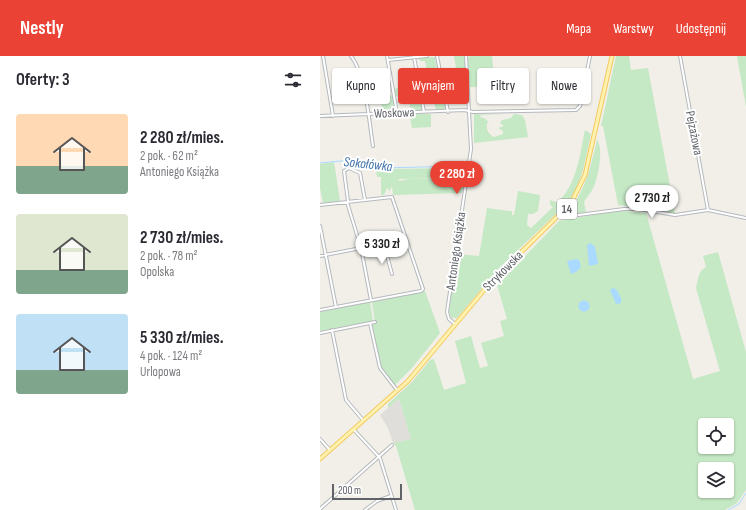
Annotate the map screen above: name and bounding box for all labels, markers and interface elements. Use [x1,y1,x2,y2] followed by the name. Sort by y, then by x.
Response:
[20,17,64,40] text: Nestly
[566,20,591,37] text: Mapa
[613,20,654,37] text: Warstwy
[676,20,726,37] text: Udostępnij
[332,68,390,104] chip: Kupno
[398,68,469,104] chip: Wynajem
[477,68,529,104] chip: Filtry
[537,68,591,104] chip: Nowe
[282,69,304,91] icon: filters
[16,70,70,90] text: Oferty: 3
[373,104,415,122] street label: Woskowa
[682,110,706,156] street label: Pejzażowa
[140,128,224,148] text: 2 280 zł/mies.
[48,130,96,178] icon: home
[140,148,198,164] text: 2 pok. · 62 m²
[343,153,393,175] water label: Sokołówka
[416,161,498,195] pin: 2 280 zł
[140,164,219,180] text: Antoniego Książka
[439,166,475,182] text: 2 280 zł
[611,185,693,219] pin: 2 730 zł
[634,190,670,206] text: 2 730 zł
[557,199,577,219] road number: 14
[442,211,469,292] street label: Antoniego Książka
[140,228,223,248] text: 2 730 zł/mies.
[48,230,96,278] icon: home
[341,231,423,265] pin: 5 330 zł
[364,236,400,252] text: 5 330 zł
[140,248,198,264] text: 2 pok. · 78 m²
[480,248,526,294] street label: Strykowska
[140,264,174,280] text: Opolska
[140,328,224,348] text: 5 330 zł/mies.
[48,330,96,378] icon: home
[140,348,202,364] text: 4 pok. · 124 m²
[140,364,181,380] text: Urlopowa
[698,418,734,498] map controls
[698,418,734,454] button: locate
[698,462,734,498] button: layers
[332,482,402,501] scale bar
[338,484,361,497] text: 200 m

